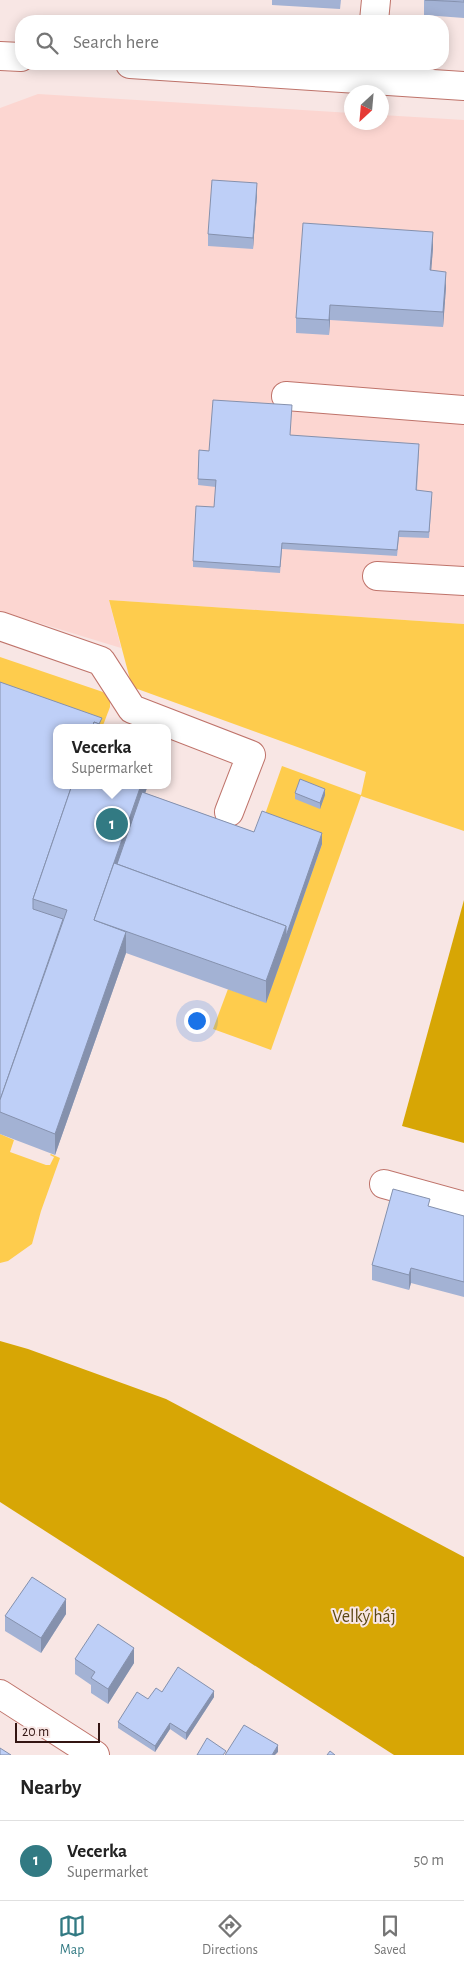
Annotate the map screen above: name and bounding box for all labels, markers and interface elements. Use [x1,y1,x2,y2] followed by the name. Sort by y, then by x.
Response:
[15,15,449,70] search box
[33,29,61,57] icon: search
[73,33,159,52] text: Search here
[344,85,389,130] north arrow
[53,724,171,789] popup
[71,738,132,757] text: Vecerka
[71,760,153,776] text: Supermarket
[96,805,128,843] pin: 1
[184,1008,210,1034] your location
[332,1608,396,1626] park label: Velký háj
[15,1720,100,1743] scale bar
[22,1725,49,1739] text: 20 m
[20,1777,81,1798] text: Nearby
[67,1842,127,1861] text: Vecerka
[33,1852,39,1868] text: 1
[413,1852,444,1868] text: 50 m
[67,1864,148,1880] text: Supermarket
[58,1912,86,1959] tab: Map
[202,1912,258,1959] tab: Directions
[374,1912,406,1959] tab: Saved

